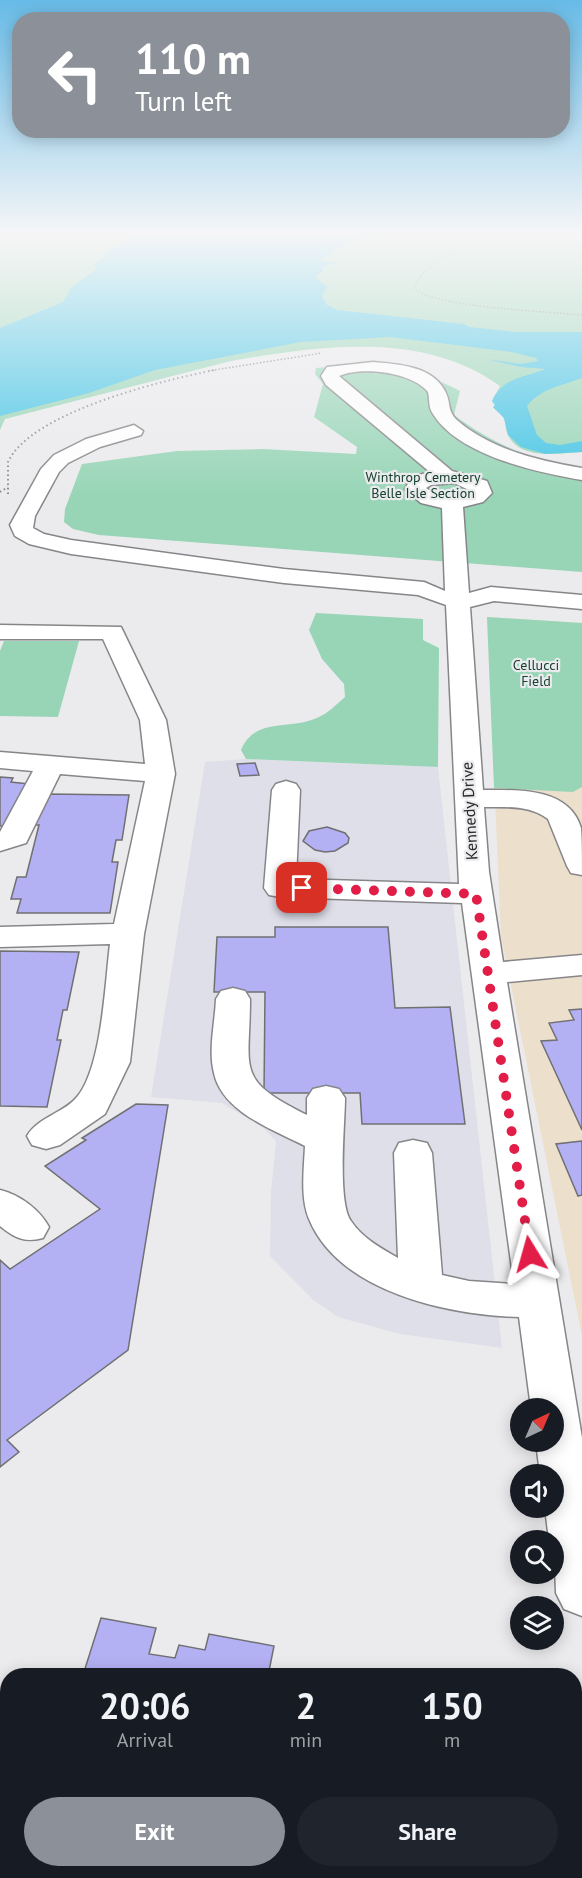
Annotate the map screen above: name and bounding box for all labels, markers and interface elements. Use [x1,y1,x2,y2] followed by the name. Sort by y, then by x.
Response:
[135,31,251,86] text: 110 m
[36,36,114,114] icon: left
[135,84,232,118] text: Turn left
[365,468,481,502] park label: Winthrop Cemetery Belle Isle Section
[513,656,559,690] park label: Cellucci Field
[456,761,482,861] street label: Kennedy Drive
[276,862,327,913] pin
[285,871,318,904] icon: arrive
[498,1222,562,1286] position arrow
[510,1398,564,1452] north arrow
[510,1398,564,1650] map controls
[510,1464,564,1518] button: sound
[510,1530,564,1584] button: search
[510,1596,564,1650] button: layers
[99,1682,191,1729] text: 20:06
[296,1682,316,1729] text: 2
[422,1682,483,1729] text: 150
[117,1727,173,1753] text: Arrival
[290,1727,322,1753] text: min
[444,1727,460,1753] text: m
[24,1797,285,1866] button: Exit
[297,1797,558,1866] button: Share

